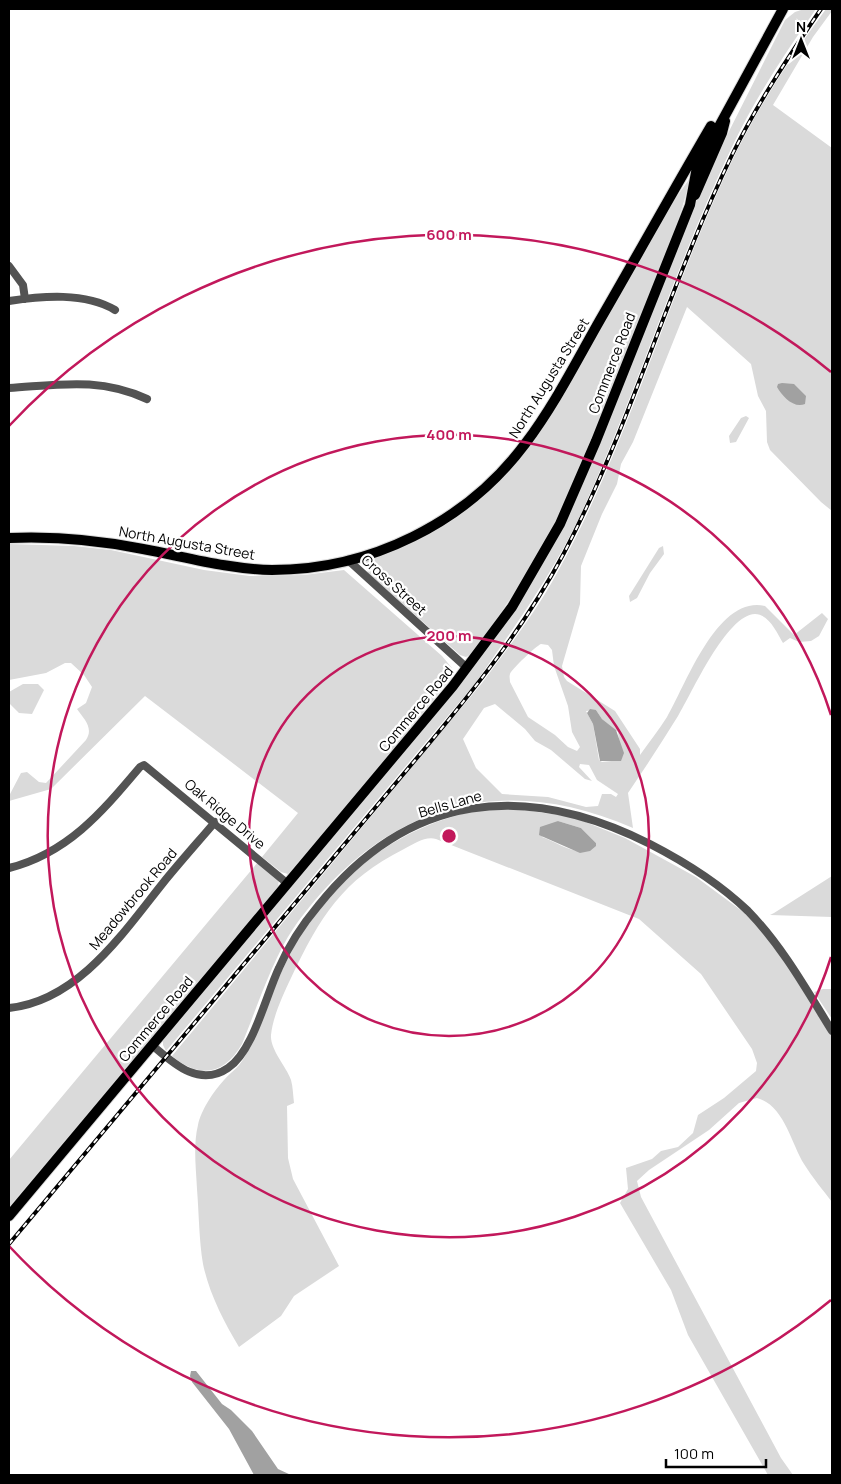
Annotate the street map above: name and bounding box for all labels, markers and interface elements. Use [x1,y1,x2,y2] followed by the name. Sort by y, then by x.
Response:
[776,15,826,65] north arrow
[796,17,806,36] text: N
[426,224,472,245] text: 600 m
[584,310,640,416] street label: Commerce Road
[504,314,593,441] street label: North Augusta Street
[426,424,472,445] text: 400 m
[117,521,257,564] street label: North Augusta Street
[358,550,431,619] street label: Cross Street
[426,625,472,646] text: 200 m
[374,662,457,756] street label: Commerce Road
[181,774,270,853] street label: Oak Ridge Drive
[416,785,484,822] street label: Bells Lane
[440,827,458,845] centre of rings
[84,844,181,954] street label: Meadowbrook Road
[114,972,197,1066] street label: Commerce Road
[666,1436,766,1468] scale bar
[674,1443,714,1464] text: 100 m

